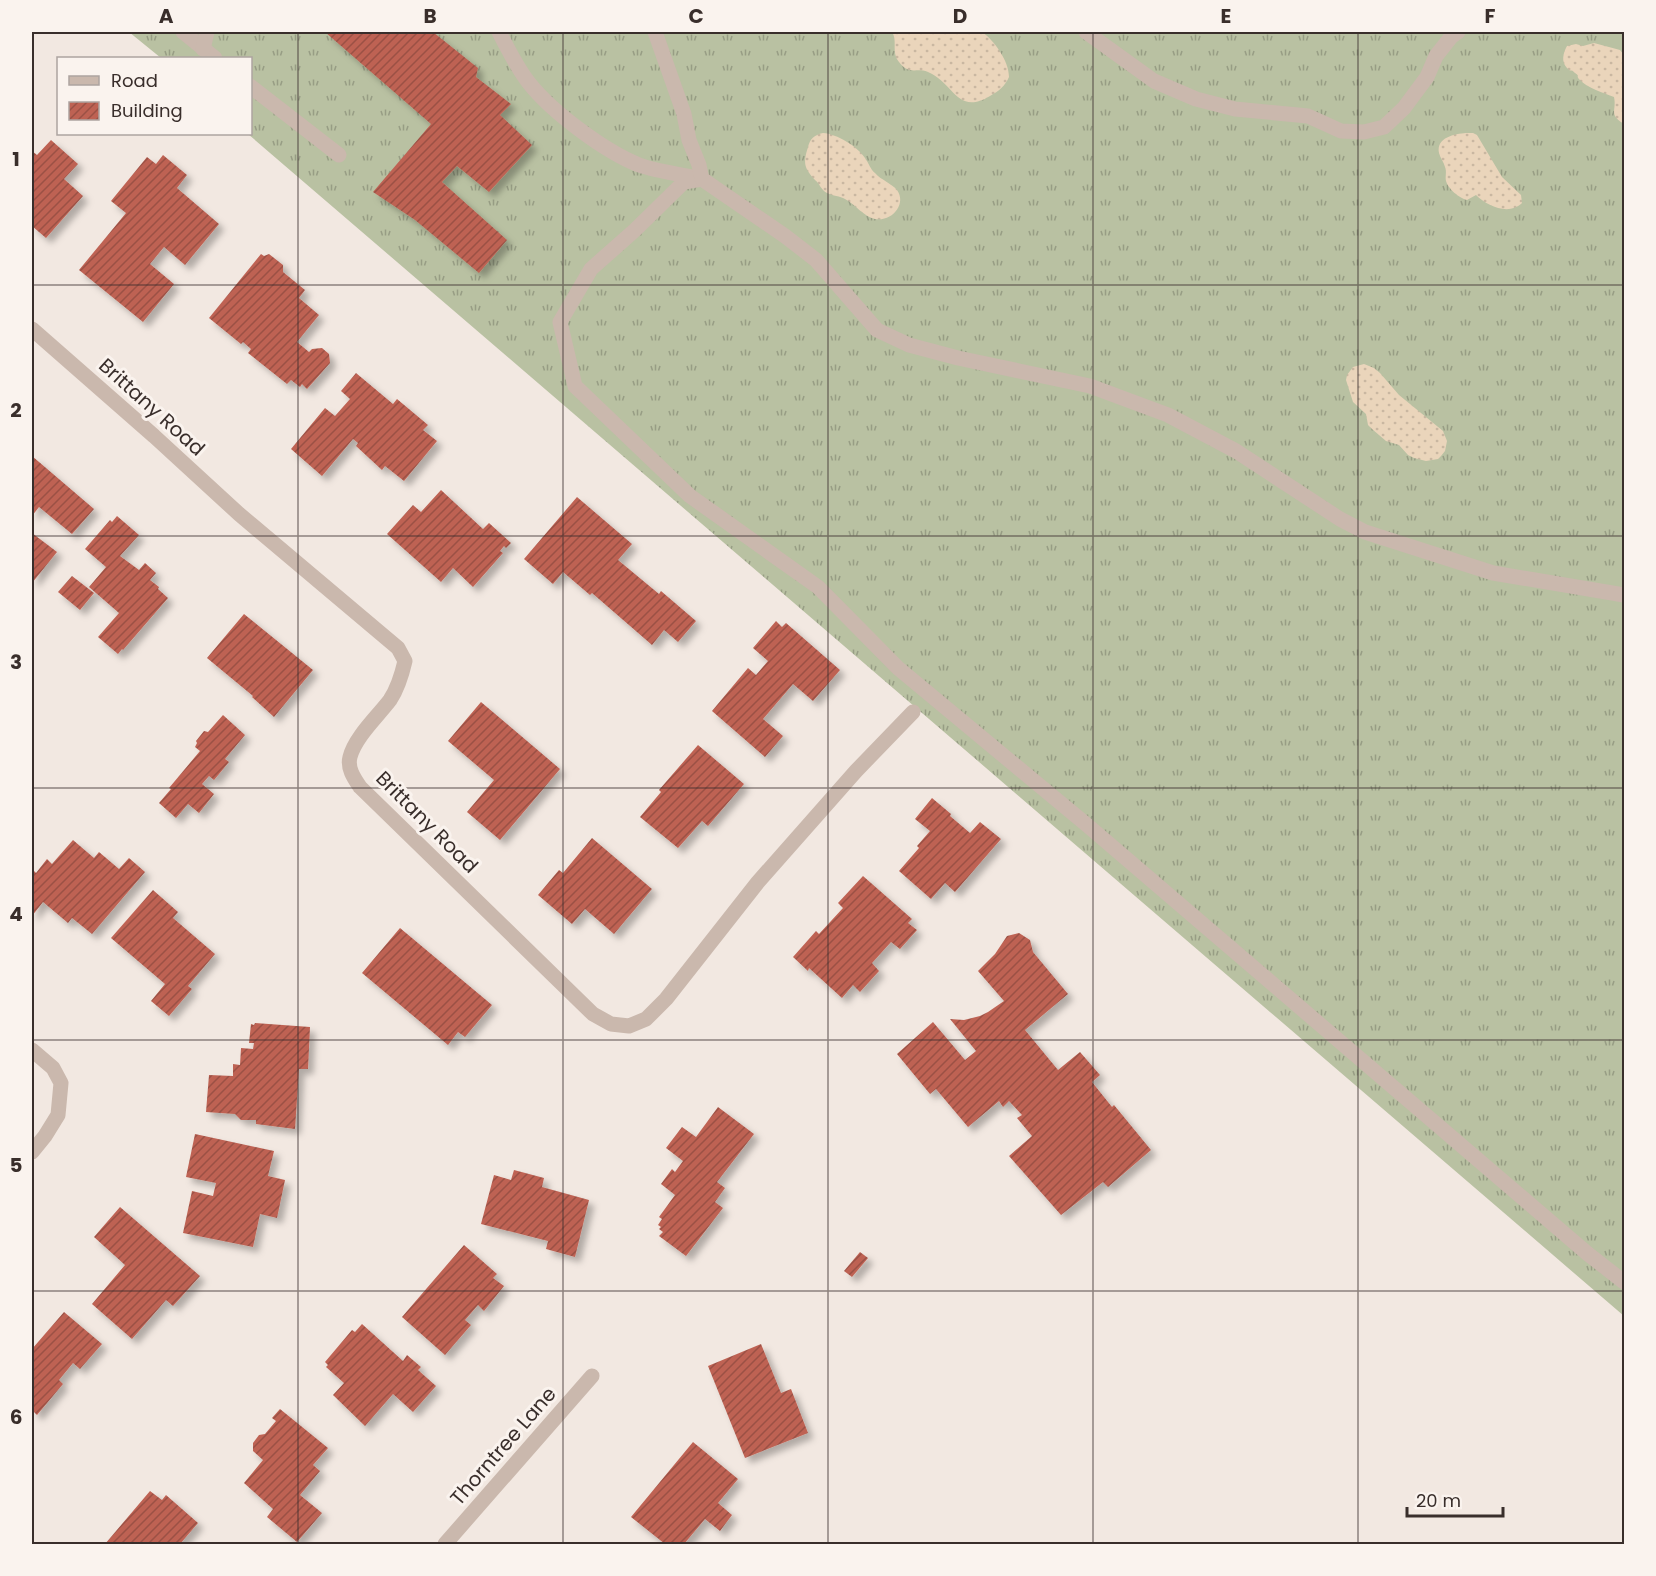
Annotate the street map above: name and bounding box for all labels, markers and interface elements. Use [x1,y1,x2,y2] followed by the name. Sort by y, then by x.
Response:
[159,2,174,30] text: A
[423,2,437,30] text: B
[688,2,704,30] text: C
[953,2,967,30] text: D
[1221,2,1231,30] text: E
[1485,2,1496,30] text: F
[57,57,252,135] legend
[111,68,158,93] text: Road
[111,98,183,123] text: Building
[12,145,20,173] text: 1
[93,352,211,462] street label: Brittany Road
[10,396,22,424] text: 2
[10,648,22,676] text: 3
[370,765,484,879] street label: Brittany Road
[9,900,23,928] text: 4
[10,1151,23,1179] text: 5
[444,1381,562,1511] street label: Thorntree Lane
[10,1403,22,1431] text: 6
[1407,1480,1503,1518] scale bar
[1416,1488,1461,1513] text: 20 m

